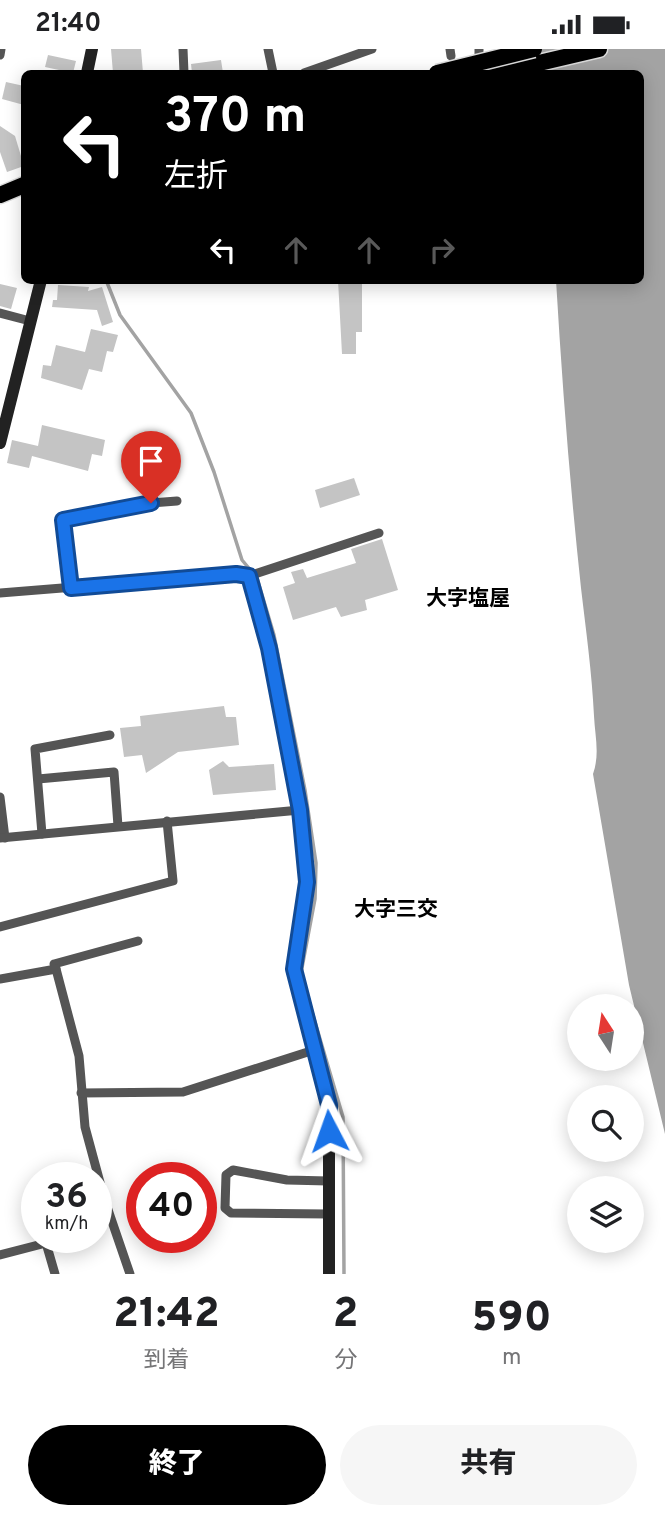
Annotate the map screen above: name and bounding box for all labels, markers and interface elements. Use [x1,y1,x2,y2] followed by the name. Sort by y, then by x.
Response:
[35,8,101,41] text: 21:40
[164,88,306,150] text: 370 m
[49,98,140,189] icon: left
[164,158,228,198] text: 左折
[204,231,242,269] icon: left
[277,231,315,269] icon: ahead
[350,231,388,269] icon: ahead
[423,231,461,269] icon: right
[121,431,181,503] pin
[132,442,170,480] icon: arrive
[426,586,510,613] district label: 大字塩屋
[354,897,438,924] district label: 大字三交
[567,994,644,1071] north arrow
[567,994,644,1253] map controls
[567,1085,644,1162] button: search
[292,1094,366,1168] position arrow
[126,1162,217,1253] speed limit sign: 40
[45,1176,88,1220] text: 36
[567,1176,644,1253] button: layers
[45,1213,88,1236] text: km/h
[113,1289,220,1342] text: 21:42
[333,1289,359,1342] text: 2
[472,1293,552,1346] text: 590
[502,1344,521,1373] text: m
[143,1347,189,1376] text: 到着
[334,1347,357,1376] text: 分
[28,1425,326,1505] button: 終了
[340,1425,637,1505] button: 共有

